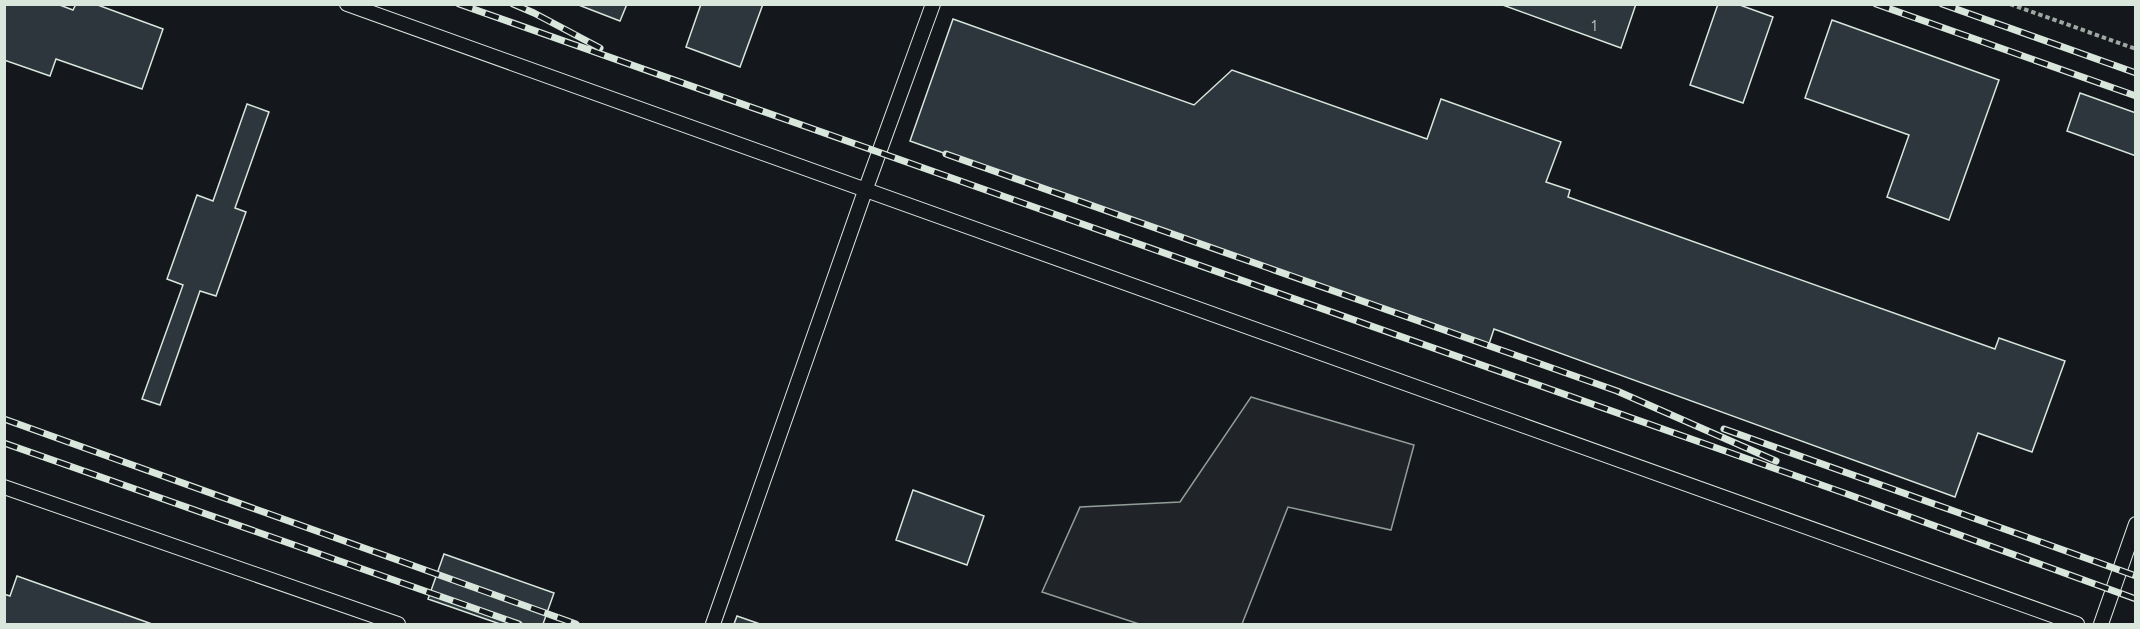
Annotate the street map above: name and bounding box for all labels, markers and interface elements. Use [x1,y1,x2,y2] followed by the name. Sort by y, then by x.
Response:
[1591,17,1597,35] house number: 1

